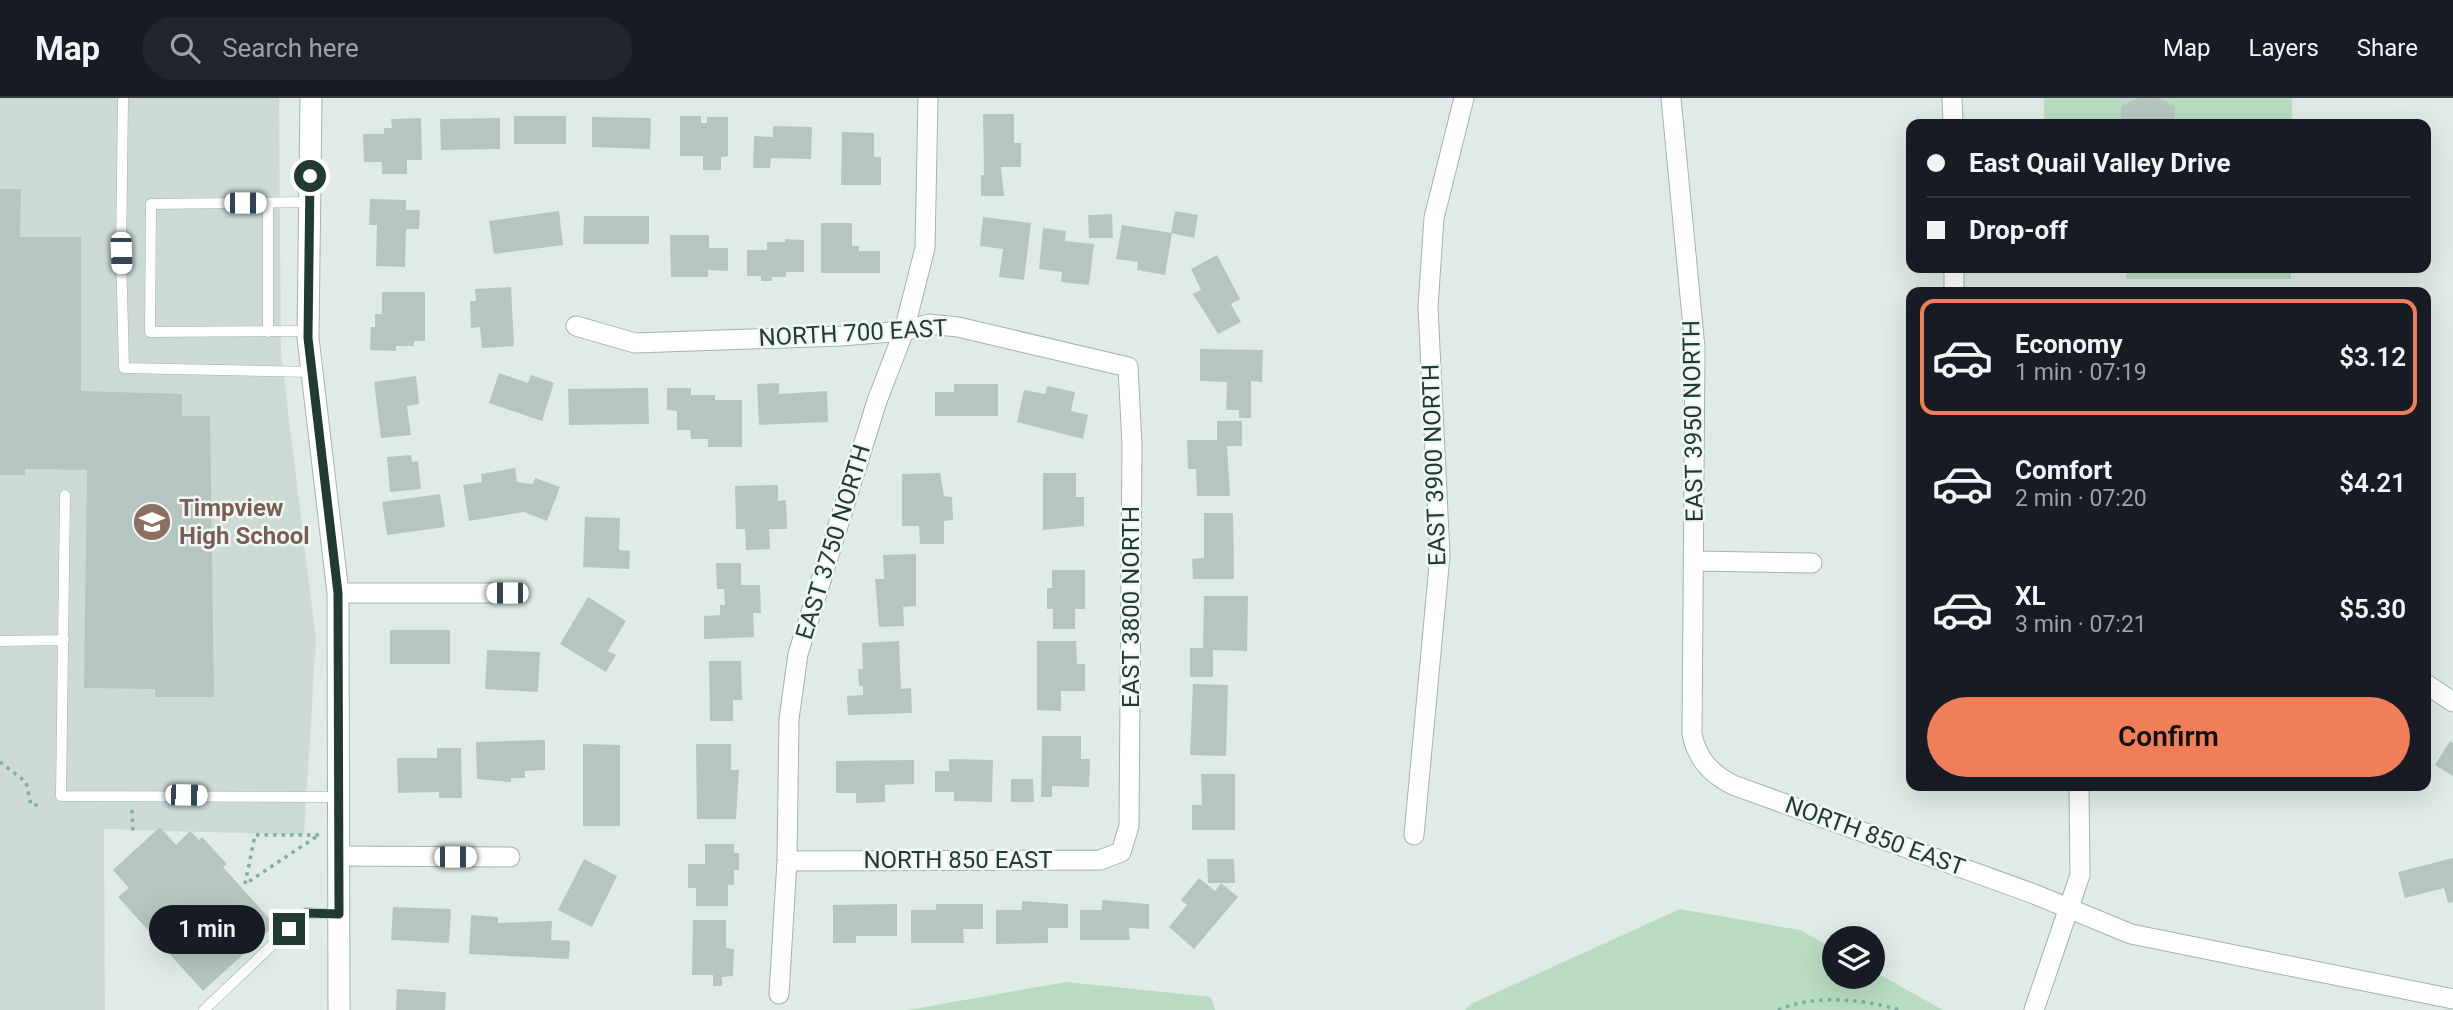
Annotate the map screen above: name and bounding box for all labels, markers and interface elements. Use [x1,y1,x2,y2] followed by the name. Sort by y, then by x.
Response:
[142,17,632,80] search box
[35,29,100,68] text: Map
[166,29,204,67] icon: search
[222,33,359,63] text: Search here
[2163,34,2211,62] text: Map
[2249,34,2319,62] text: Layers
[2357,34,2418,62] text: Share
[1969,148,2231,178] text: East Quail Valley Drive
[294,160,326,192] route start
[225,193,267,214] car
[1969,215,2068,245] text: Drop-off
[110,232,133,274] car
[758,314,948,352] street label: NORTH 700 EAST
[1677,320,1709,522] street label: EAST 3950 NORTH
[1931,326,1994,389] icon: car
[2015,329,2122,359] text: Economy
[2339,342,2406,372] text: $3.12
[2015,359,2147,386] text: 1 min · 07:19
[1416,363,1452,567] street label: EAST 3900 NORTH
[790,441,876,643] street label: EAST 3750 NORTH
[1931,452,1994,515] icon: car
[2015,455,2112,485] text: Comfort
[2339,468,2406,498] text: $4.21
[2015,485,2147,512] text: 2 min · 07:20
[179,494,310,550] place label: Timpview High School
[131,501,173,543] school or university icon: Timpview High School
[1117,506,1145,708] street label: EAST 3800 NORTH
[1931,578,1994,641] icon: car
[2015,581,2046,611] text: XL
[487,583,529,604] car
[2339,594,2406,624] text: $5.30
[2015,611,2147,638] text: 3 min · 07:21
[1927,697,2410,777] button: Confirm
[165,784,208,806] car
[1781,790,1969,882] street label: NORTH 850 EAST
[863,846,1053,874] street label: NORTH 850 EAST
[435,847,477,868] car
[149,904,264,954] callout: 1 min
[273,913,305,945] route end
[178,916,236,943] text: 1 min
[1822,926,1885,989] map controls
[1822,926,1885,989] button: layers

